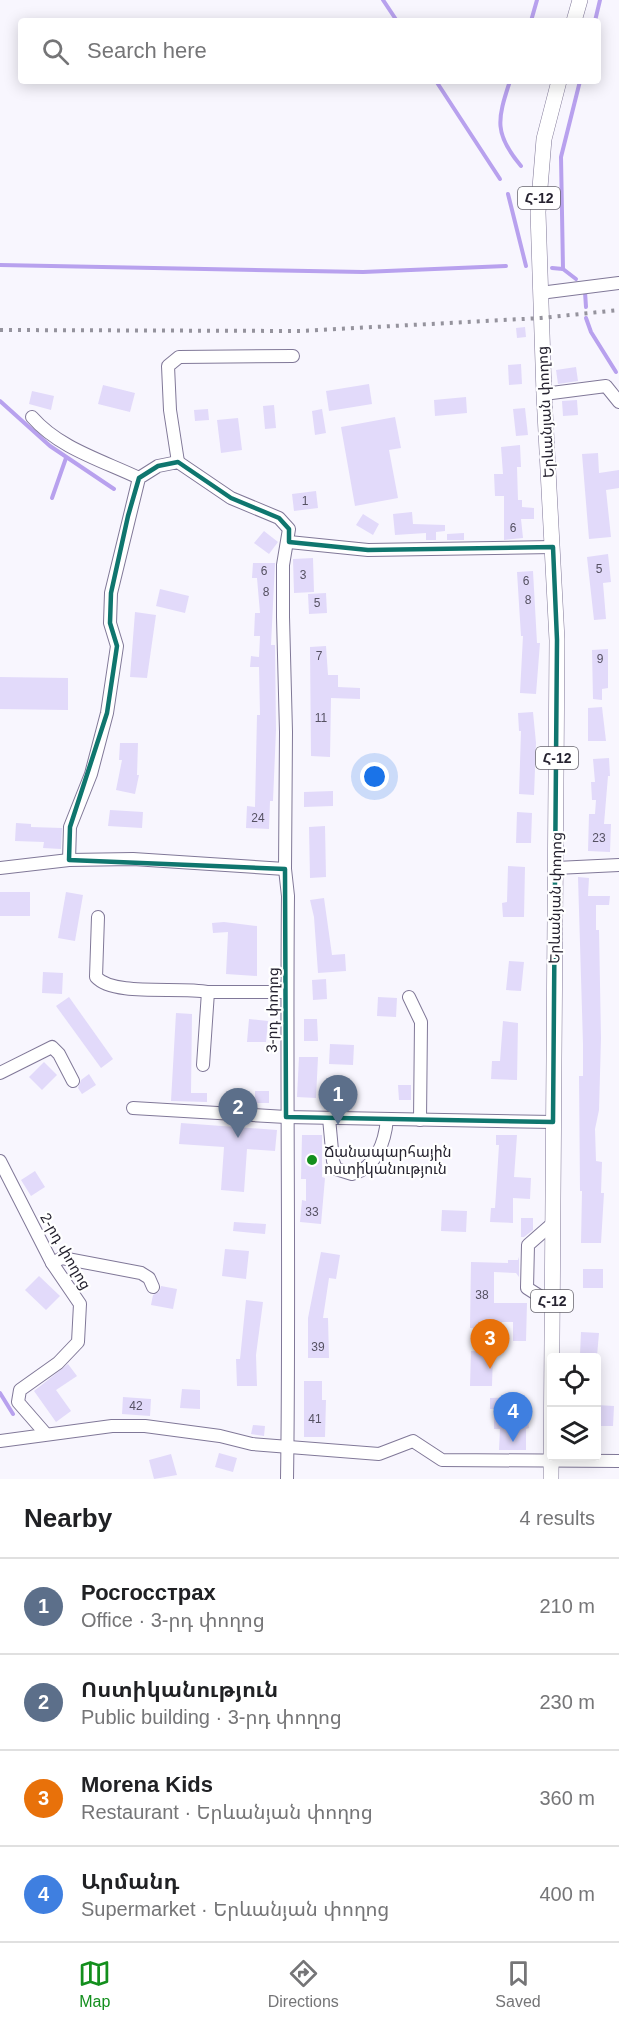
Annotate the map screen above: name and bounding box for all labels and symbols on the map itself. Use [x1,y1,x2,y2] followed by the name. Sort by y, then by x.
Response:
[518,187,560,209] road number: Հ-12
[533,346,558,478] street label: Երևանյան փողոց
[302,494,309,508] house number: 1
[510,521,517,535] house number: 6
[596,562,603,576] house number: 5
[261,564,268,578] house number: 6
[300,568,307,582] house number: 3
[523,574,530,588] house number: 6
[263,585,270,599] house number: 8
[525,593,532,607] house number: 8
[314,596,321,610] house number: 5
[316,649,323,663] house number: 7
[597,652,604,666] house number: 9
[315,711,328,725] house number: 11
[536,747,578,769] road number: Հ-12
[360,762,389,791] your location
[251,811,265,825] house number: 24
[592,831,606,845] house number: 23
[545,832,566,964] street label: Երևանյան փողոց
[263,967,282,1053] street label: 3-րդ փողոց
[318,1076,358,1125] pin: 1
[218,1088,258,1138] pin: 2
[324,1143,452,1178] place label: Ճանապարհային ոստիկանություն
[305,1153,319,1167] marker: Ճանապարհային ոստիկանություն
[305,1205,319,1219] house number: 33
[36,1210,95,1293] street label: 2-րդ փողոց
[475,1288,489,1302] house number: 38
[531,1290,573,1312] road number: Հ-12
[470,1320,510,1369] pin: 3
[311,1340,325,1354] house number: 39
[494,1392,532,1442] pin: 4
[129,1399,143,1413] house number: 42
[308,1412,322,1426] house number: 41

